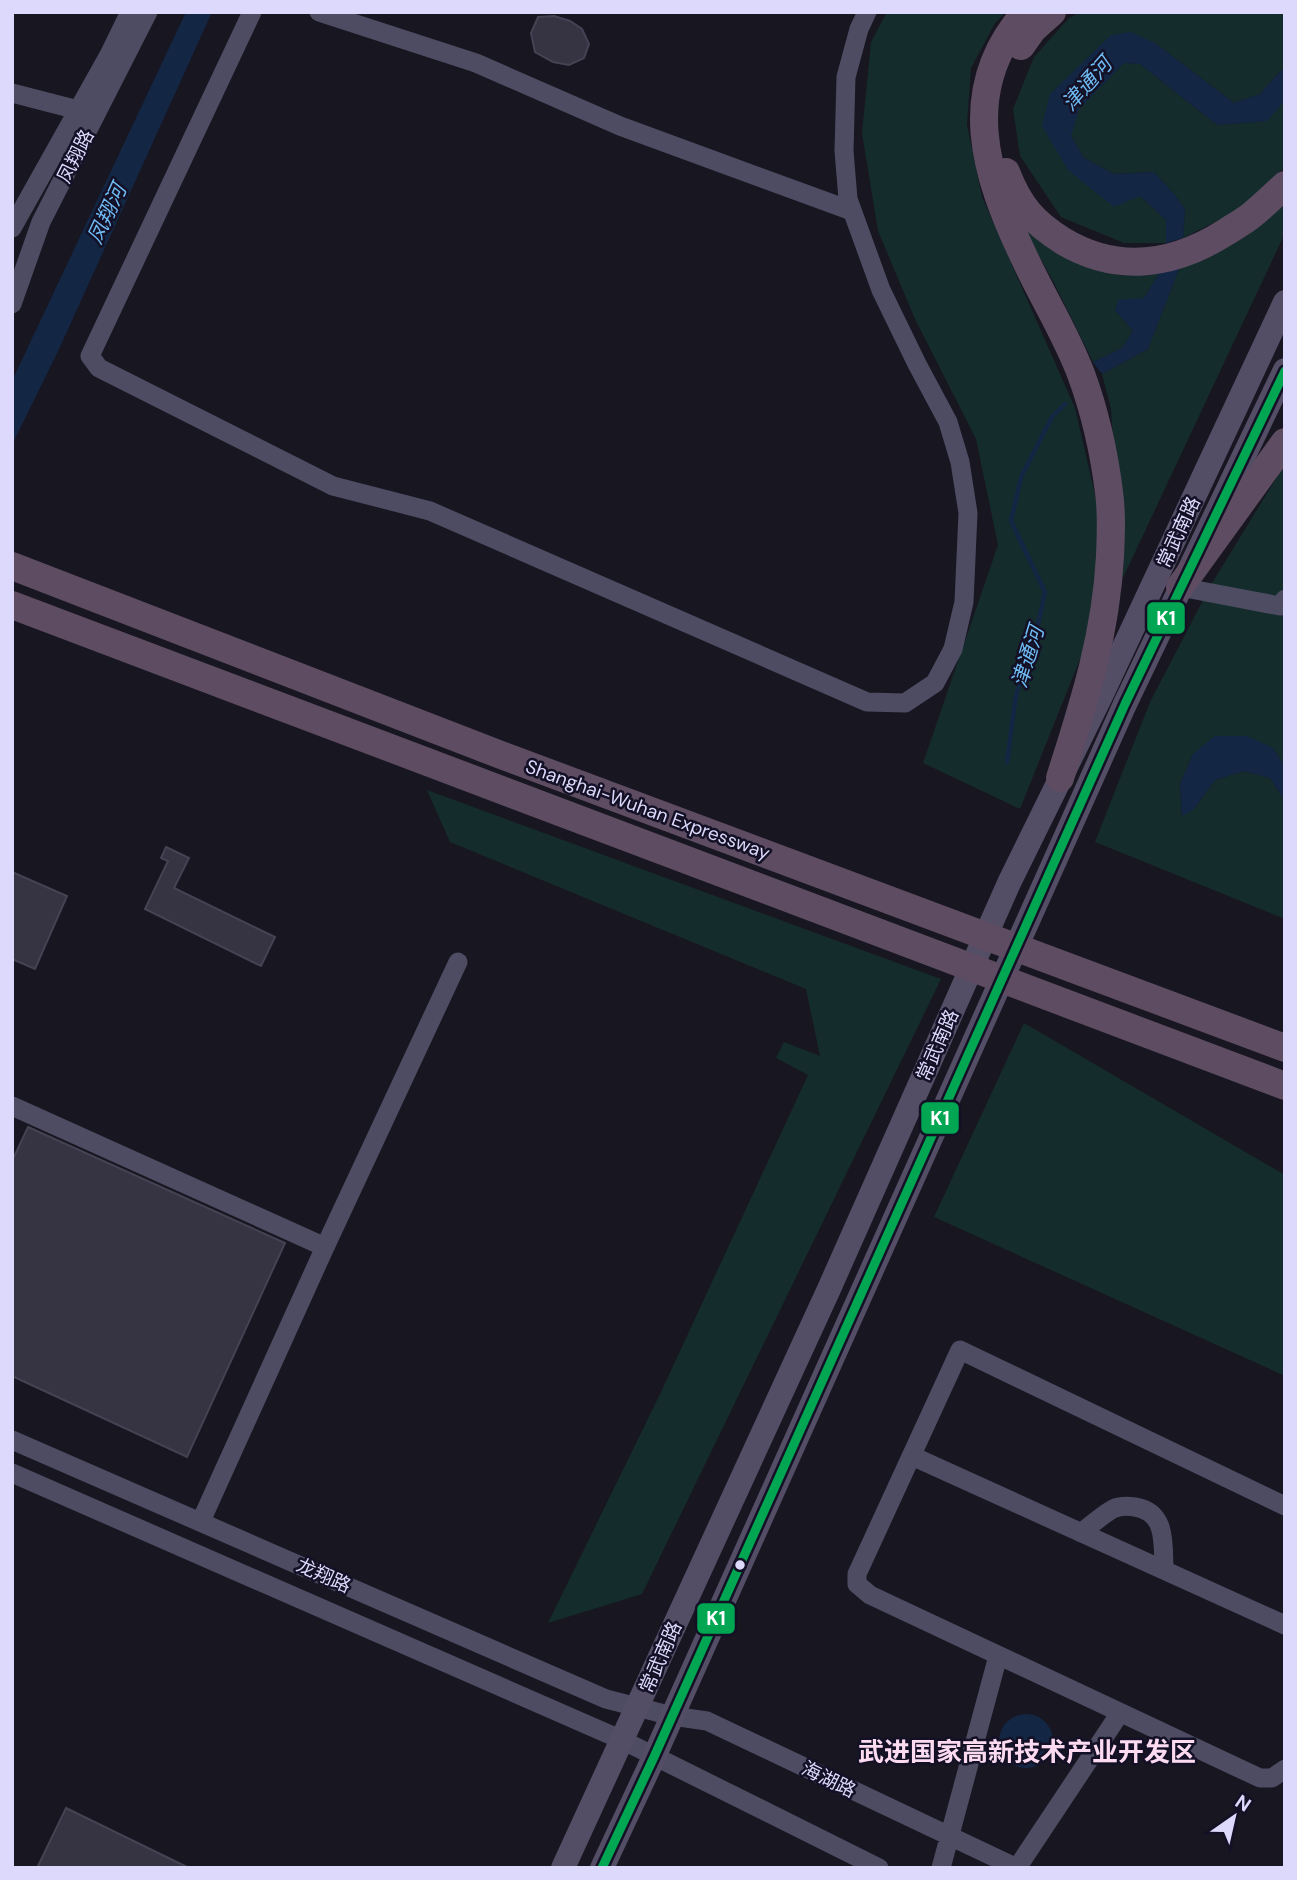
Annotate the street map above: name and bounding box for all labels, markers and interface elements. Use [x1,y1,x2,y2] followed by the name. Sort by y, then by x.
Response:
[1056,48,1121,117] water label: 津通河
[51,125,100,187] street label: 凤翔路
[81,176,135,248] water label: 凤翔河
[1151,492,1206,572] street label: 常武南路
[1146,601,1186,635] line badge: K1
[1156,606,1176,631] text: K1
[1005,619,1052,691] water label: 津通河
[522,754,774,866] street label: Shanghai-Wuhan Expressway
[911,1005,964,1085] street label: 常武南路
[920,1101,960,1135] line badge: K1
[930,1106,950,1131] text: K1
[293,1552,355,1598] street label: 龙翔路
[733,1558,747,1572] unlabelled marker
[696,1602,736,1635] line badge: K1
[706,1606,726,1631] text: K1
[634,1617,687,1697] street label: 常武南路
[858,1735,1196,1769] district label: 武进国家高新技术产业开发区
[798,1756,860,1803] street label: 海湖路
[1199,1782,1269,1852] north arrow
[1230,1789,1256,1818] text: N

